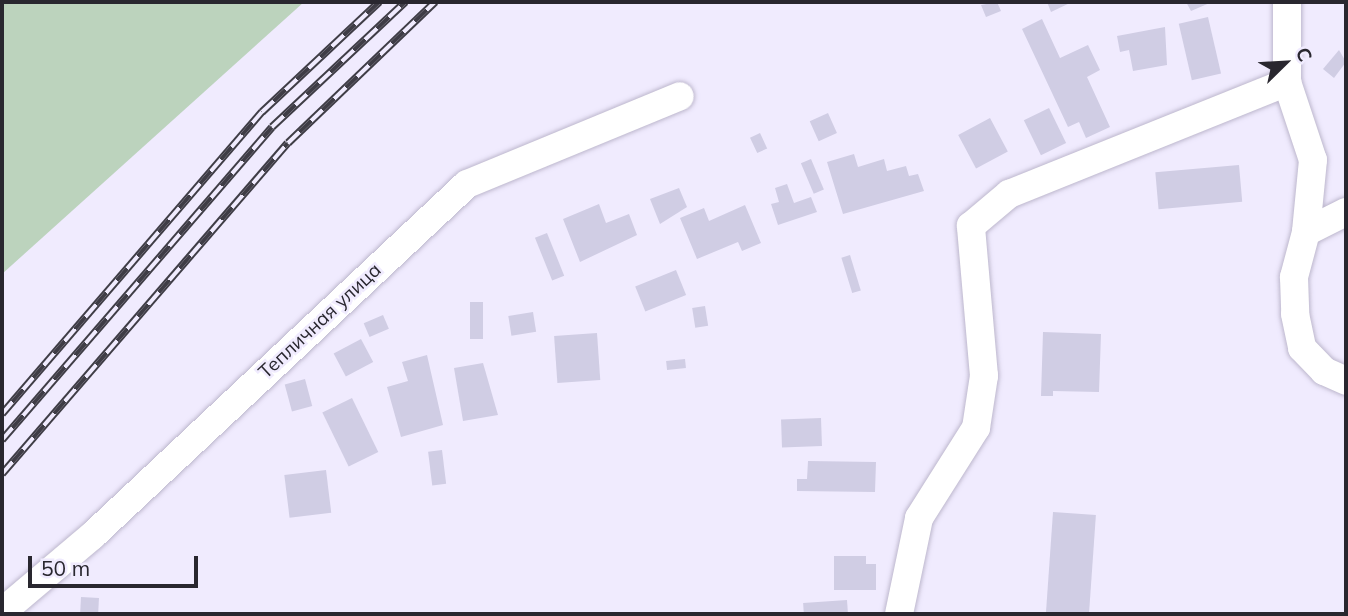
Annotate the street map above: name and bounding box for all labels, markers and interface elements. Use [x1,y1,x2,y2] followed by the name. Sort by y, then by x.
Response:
[1250,28,1320,98] north arrow
[1291,44,1318,65] text: С
[254,259,386,383] street label: Тепличная улица
[32,542,201,586] scale bar
[41,555,90,581] text: 50 m

